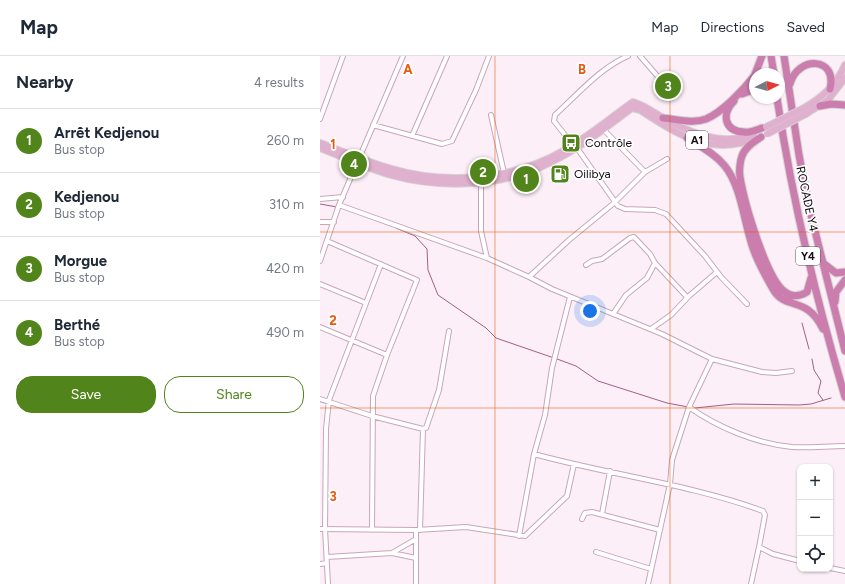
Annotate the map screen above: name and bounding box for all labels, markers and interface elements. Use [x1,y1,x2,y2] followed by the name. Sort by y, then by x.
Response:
[20,16,58,39] text: Map
[651,19,679,36] text: Map
[701,19,764,36] text: Directions
[786,19,825,36] text: Saved
[403,62,413,77] text: A
[578,62,586,77] text: B
[749,68,785,104] north arrow
[655,71,681,101] pin: 3
[16,72,74,92] text: Nearby
[254,75,304,90] text: 4 results
[54,124,159,142] text: Arrêt Kedjenou
[686,131,708,149] road number: A1
[560,132,582,154] bus stop icon: Contrôle
[26,133,32,148] text: 1
[267,133,304,148] text: 260 m
[585,136,633,150] place label: Contrôle
[330,137,336,152] text: 1
[54,142,105,157] text: Bus stop
[341,149,367,179] pin: 4
[470,157,496,187] pin: 2
[549,163,571,185] fuel station icon: Oilibya
[513,164,539,194] pin: 1
[793,165,821,234] street label: ROCADE Y4
[574,167,611,181] place label: Oilibya
[54,188,119,206] text: Kedjenou
[25,197,33,212] text: 2
[269,197,304,212] text: 310 m
[54,206,105,221] text: Bus stop
[796,247,820,265] road number: Y4
[54,252,107,270] text: Morgue
[25,261,33,276] text: 3
[266,261,304,276] text: 420 m
[54,270,105,285] text: Bus stop
[580,301,600,321] your location
[329,313,337,328] text: 2
[54,316,100,334] text: Berthé
[25,325,33,340] text: 4
[266,325,304,340] text: 490 m
[54,334,105,349] text: Bus stop
[16,376,156,413] button: Save
[164,376,304,413] button: Share
[797,464,833,572] map controls
[797,464,833,500] button: +
[329,489,337,504] text: 3
[797,500,833,536] button: −
[797,536,833,572] button: locate

